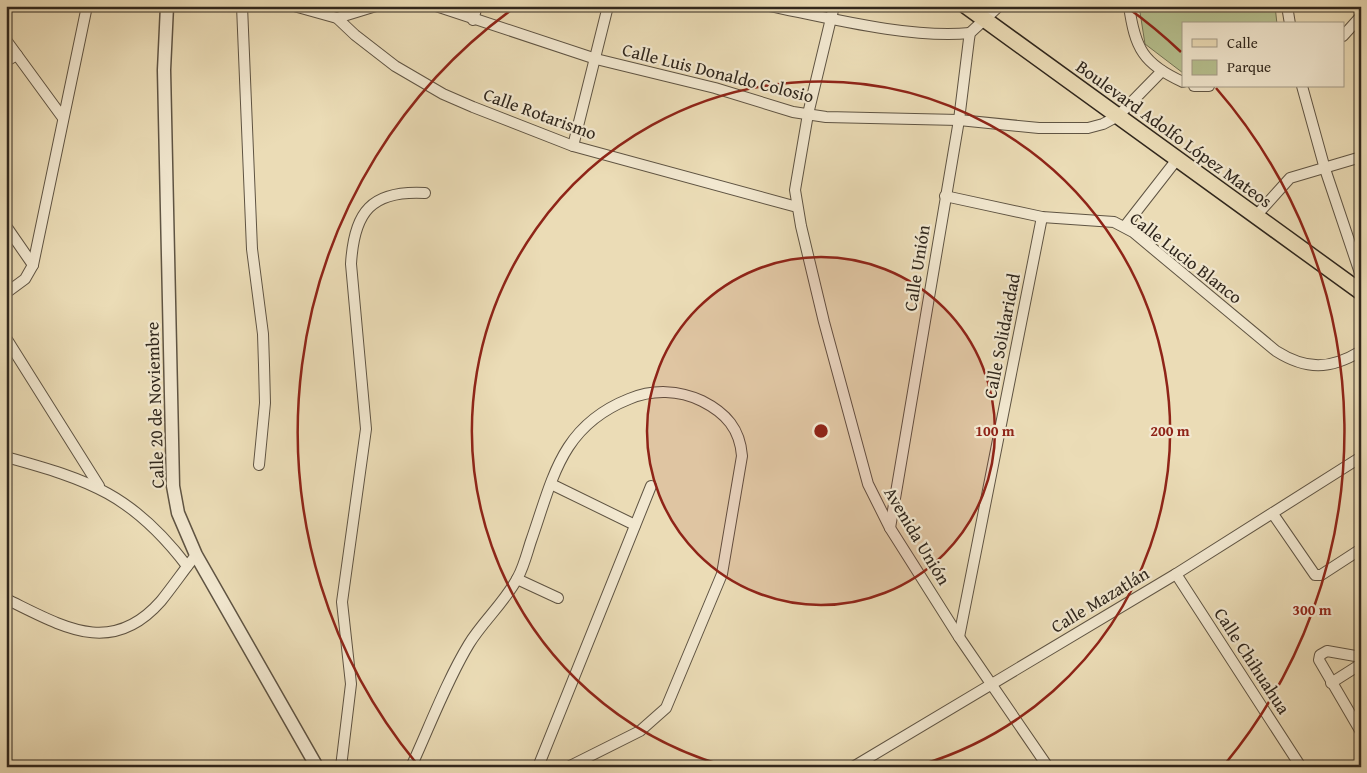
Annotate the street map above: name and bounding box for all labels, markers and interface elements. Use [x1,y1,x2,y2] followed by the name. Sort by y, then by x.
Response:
[1182,22,1344,88] legend
[1227,32,1258,53] text: Calle
[619,36,817,109] street label: Calle Luis Donaldo Colosio
[1071,53,1278,214] street label: Boulevard Adolfo López Mateos
[1227,56,1271,77] text: Parque
[480,81,601,147] street label: Calle Rotarismo
[1124,205,1248,310] street label: Calle Lucio Blanco
[896,223,937,313] street label: Calle Unión
[976,271,1027,401] street label: Calle Solidaridad
[138,321,171,489] street label: Calle 20 de Noviembre
[975,420,1015,441] text: 100 m
[1150,420,1190,441] text: 200 m
[812,422,830,440] centre of rings
[877,481,957,590] street label: Avenida Unión
[1045,560,1154,640] street label: Calle Mazatlán
[1292,599,1332,620] text: 300 m
[1208,602,1297,720] street label: Calle Chihuahua

